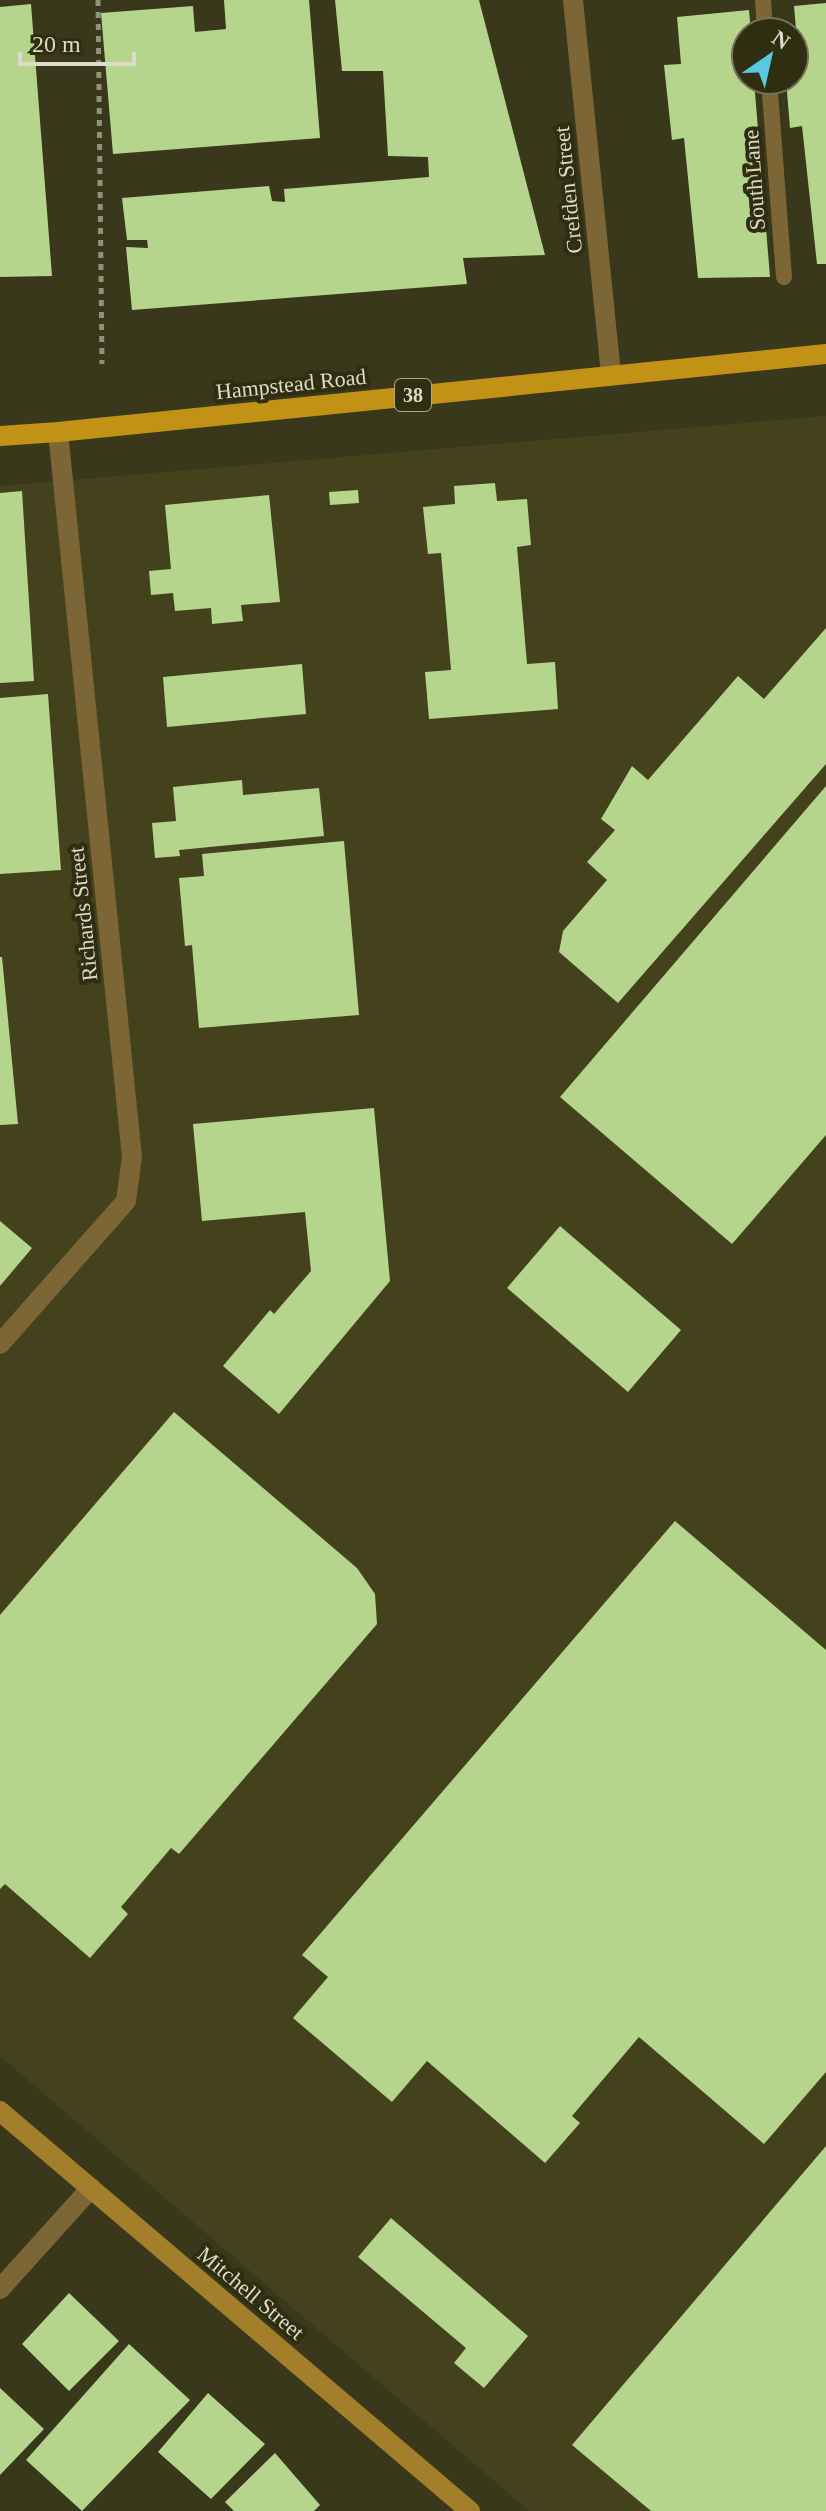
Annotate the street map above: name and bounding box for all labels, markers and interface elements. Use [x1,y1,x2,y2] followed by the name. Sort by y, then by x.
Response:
[20,16,134,66] scale bar
[730,16,810,96] north arrow
[767,25,795,55] text: N
[32,31,81,57] text: 20 m
[549,125,587,255] street label: Crefden Street
[738,129,770,231] street label: South Lane
[215,364,367,404] street label: Hampstead Road
[395,379,431,411] road number: 38
[64,846,102,982] street label: Richards Street
[193,2241,309,2345] street label: Mitchell Street

